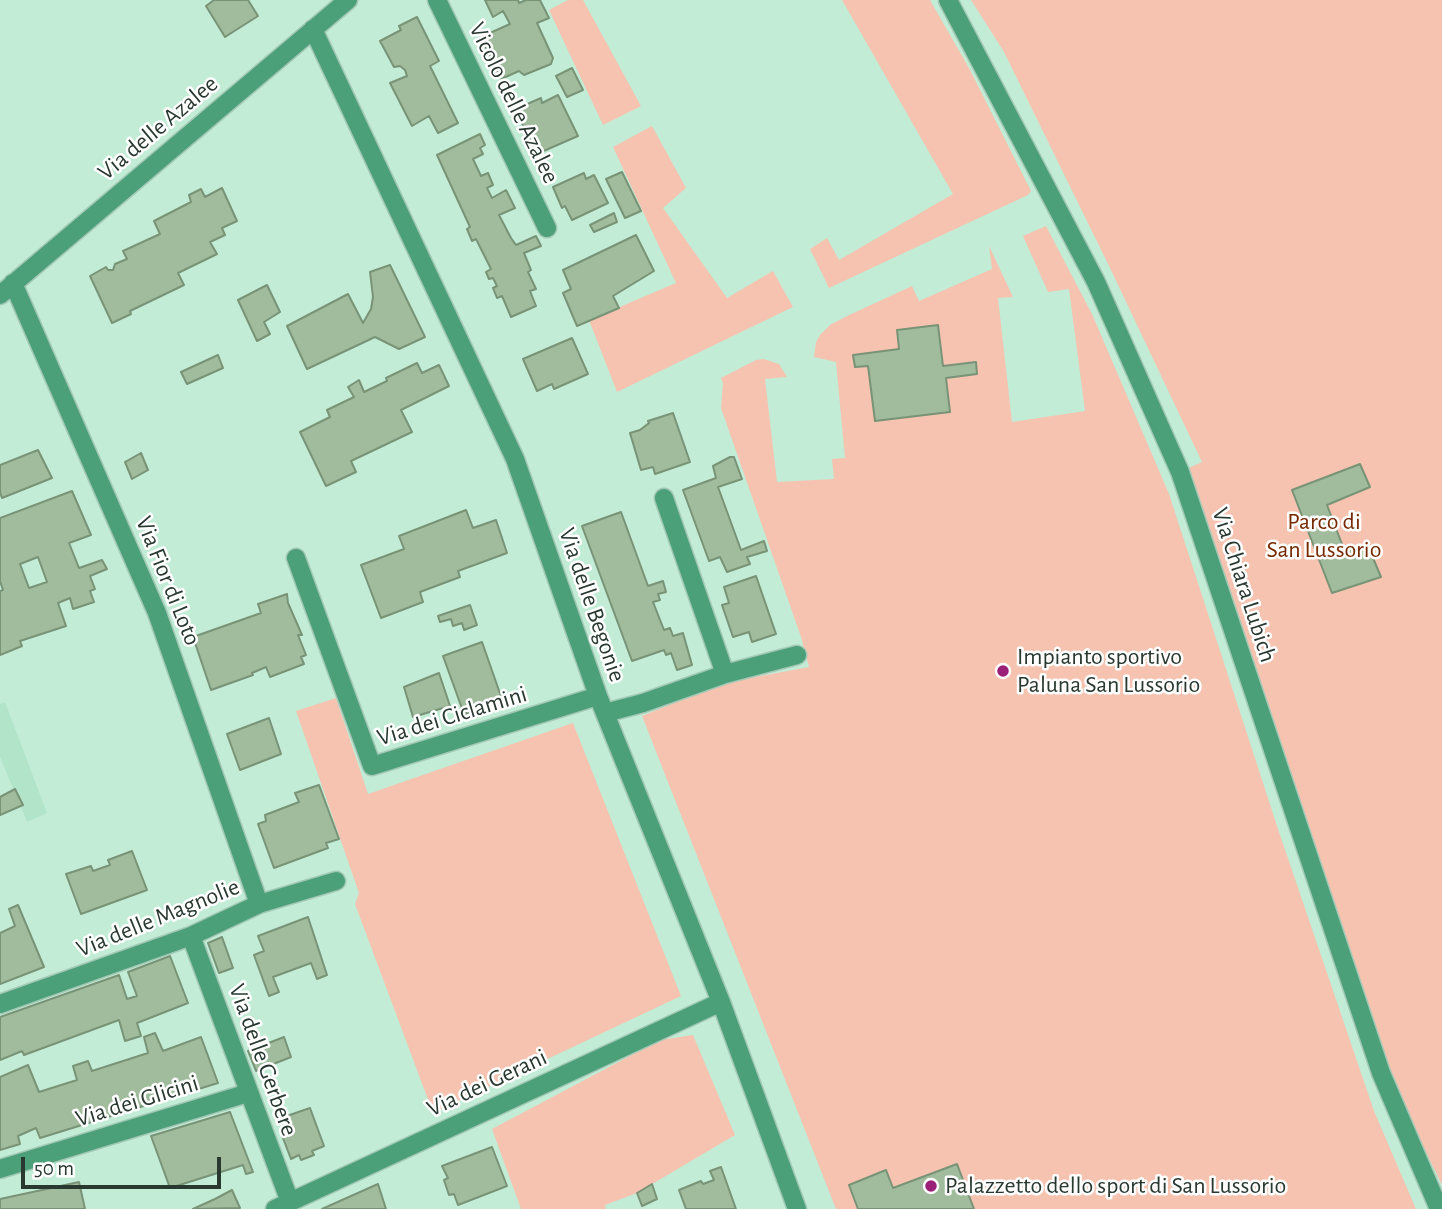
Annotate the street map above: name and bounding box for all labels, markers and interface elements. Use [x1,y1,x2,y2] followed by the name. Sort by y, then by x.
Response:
[463,18,565,188] street label: Vicolo delle Azalee
[92,70,224,186] street label: Via delle Azalee
[1205,504,1283,666] street label: Via Chiara Lubich
[1267,508,1381,564] park label: Parco di San Lussorio
[129,512,207,650] street label: Via Fior di Loto
[552,524,632,686] street label: Via delle Begonie
[1017,643,1200,699] place label: Impianto sportivo Paluna San Lussorio
[995,663,1011,679] marker: Impianto sportivo Paluna San Lussorio
[374,680,530,752] street label: Via dei Ciclamini
[72,872,244,964] street label: Via delle Magnolie
[222,980,304,1140] street label: Via delle Gerbere
[422,1043,552,1123] street label: Via dei Gerani
[72,1069,202,1133] street label: Via dei Glicini
[24,1142,224,1186] scale bar
[34,1158,74,1179] text: 50 m
[945,1172,1286,1200] place label: Palazzetto dello sport di San Lussorio
[923,1178,939,1194] marker: Palazzetto dello sport di San Lussorio

